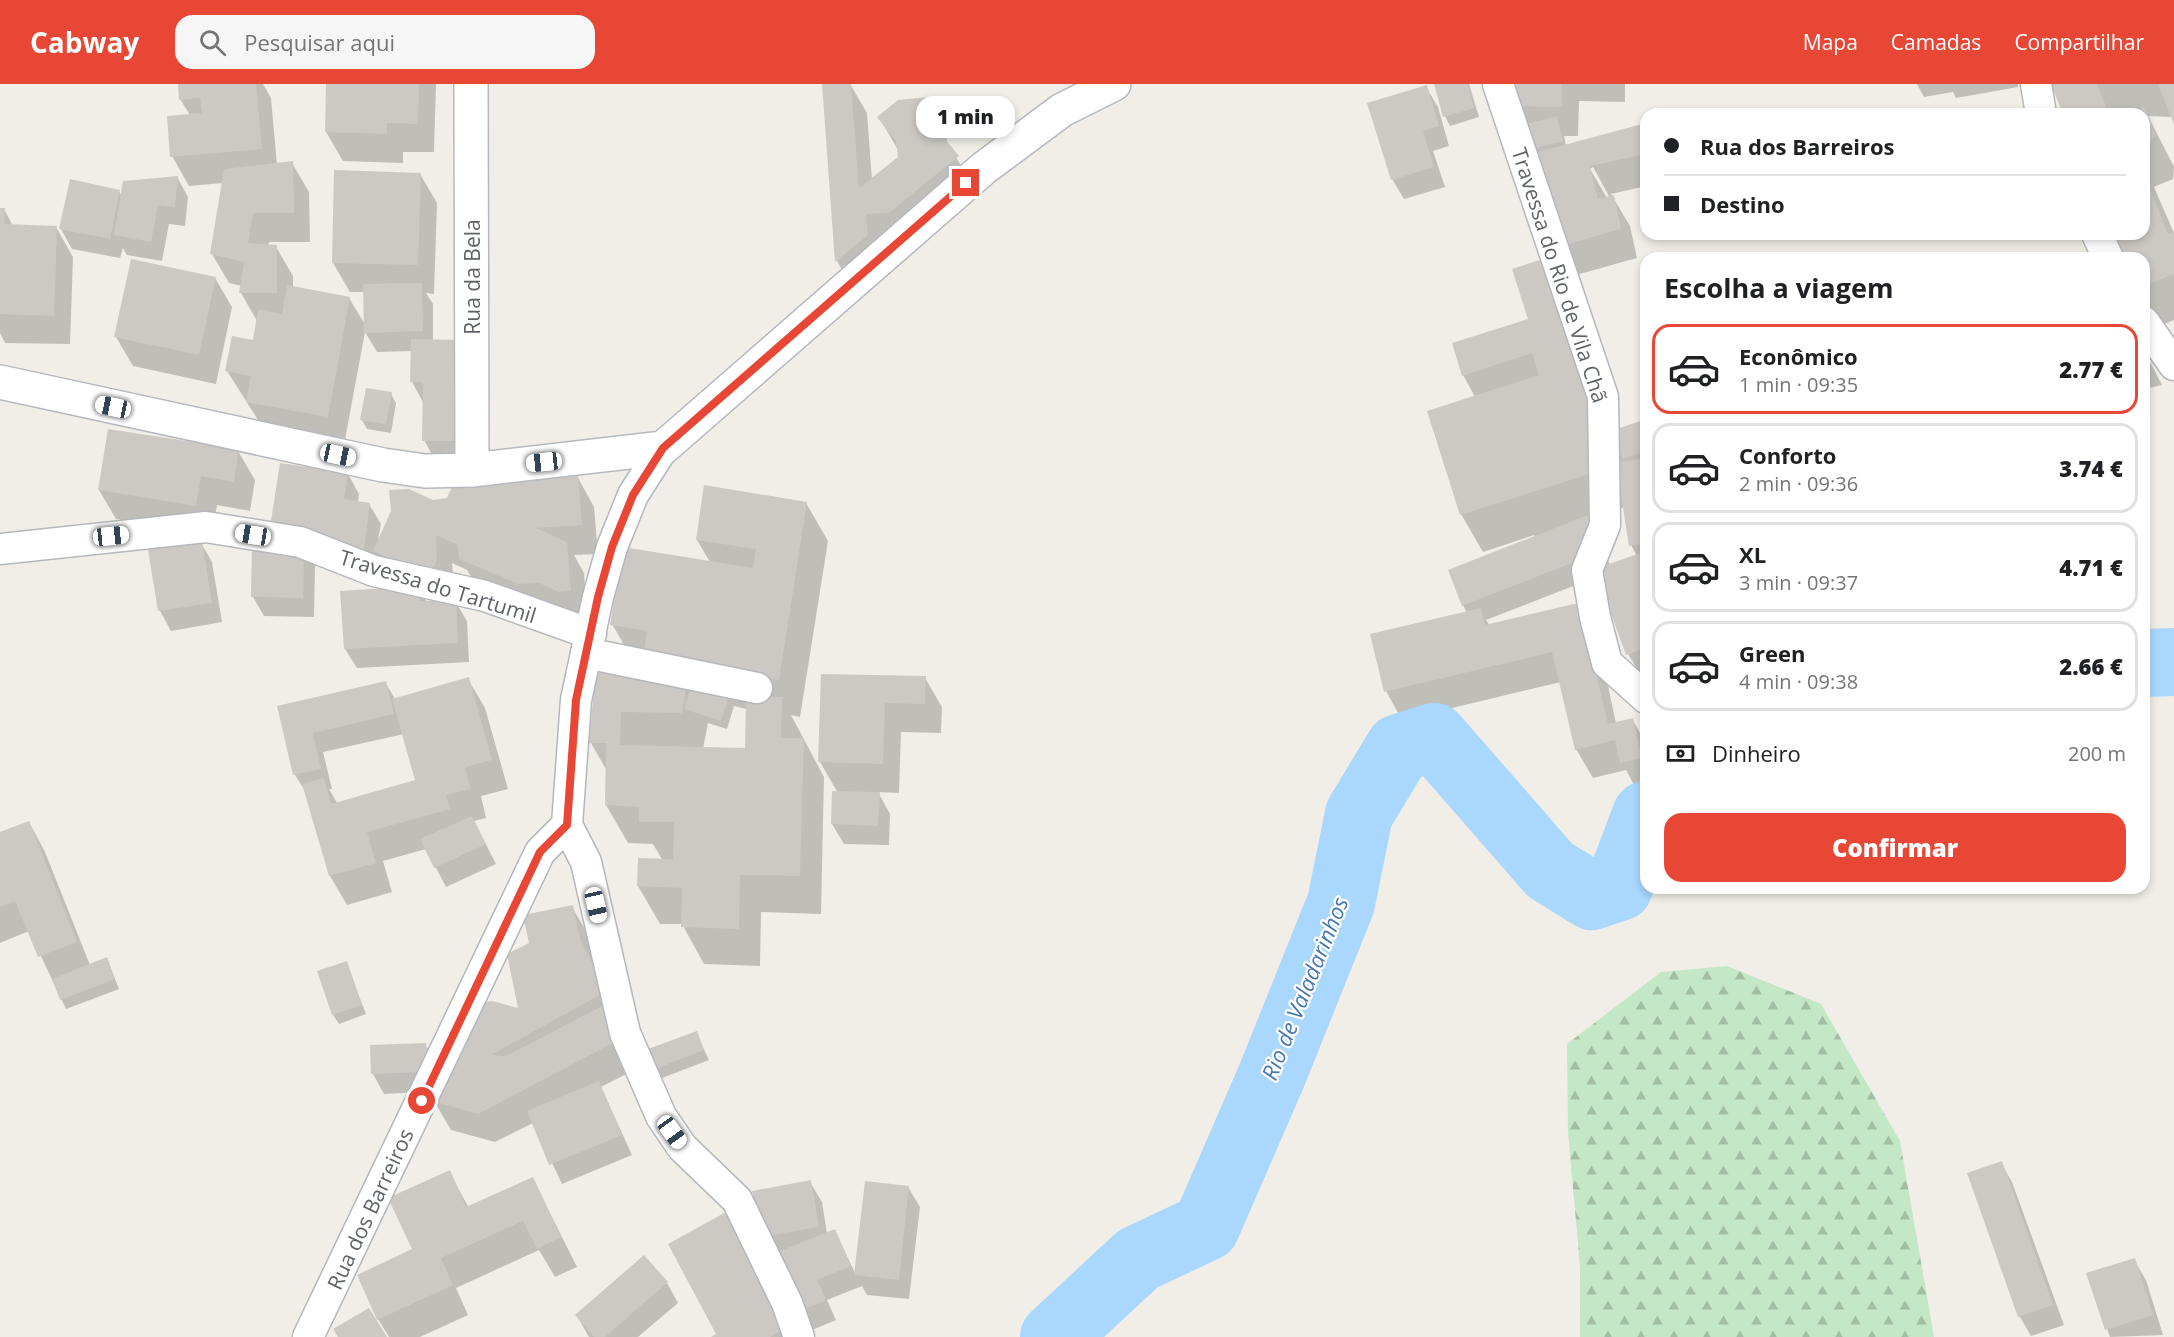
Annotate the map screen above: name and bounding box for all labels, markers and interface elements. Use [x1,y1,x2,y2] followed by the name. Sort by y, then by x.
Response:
[175,15,595,69] search box
[30,23,139,61] text: Cabway
[196,26,229,59] icon: search
[244,27,395,57] text: Pesquisar aqui
[1803,28,1858,56] text: Mapa
[1891,28,1981,56] text: Camadas
[2014,28,2144,56] text: Compartilhar
[916,96,1016,138] callout: 1 min
[937,103,994,130] text: 1 min
[1700,131,1895,161] text: Rua dos Barreiros
[1505,144,1615,406] street label: Travessa do Rio de Vila Chã
[952,169,979,196] route end
[1700,189,1785,219] text: Destino
[458,219,486,335] street label: Rua da Bela
[1664,269,1893,306] text: Escolha a viagem
[1739,341,1858,371] text: Econômico
[1667,342,1721,396] icon: car
[2059,354,2123,384] text: 2.77 €
[1739,371,1858,398] text: 1 min · 09:35
[94,394,132,420] car
[1739,440,1836,470] text: Conforto
[1667,441,1721,495] icon: car
[319,442,357,468] car
[525,451,563,473] car
[2059,453,2123,483] text: 3.74 €
[1739,470,1858,497] text: 2 min · 09:36
[234,523,272,547] car
[92,525,130,547] car
[1739,539,1766,569] text: XL
[1667,540,1721,594] icon: car
[336,543,540,629] street label: Travessa do Tartumil
[2059,552,2123,582] text: 4.71 €
[1739,569,1858,596] text: 3 min · 09:37
[1739,638,1805,668] text: Green
[1667,639,1721,693] icon: car
[2059,651,2123,681] text: 2.66 €
[1739,668,1858,695] text: 4 min · 09:38
[1664,737,1697,770] icon: cash
[1712,738,1801,768] text: Dinheiro
[2068,740,2126,767] text: 200 m
[1664,813,2126,882] button: Confirmar
[583,885,609,925] car
[1254,892,1355,1084] water label: Rio de Valadarinhos
[408,1087,435,1114] route start
[654,1112,690,1152] car
[320,1124,420,1294] street label: Rua dos Barreiros

